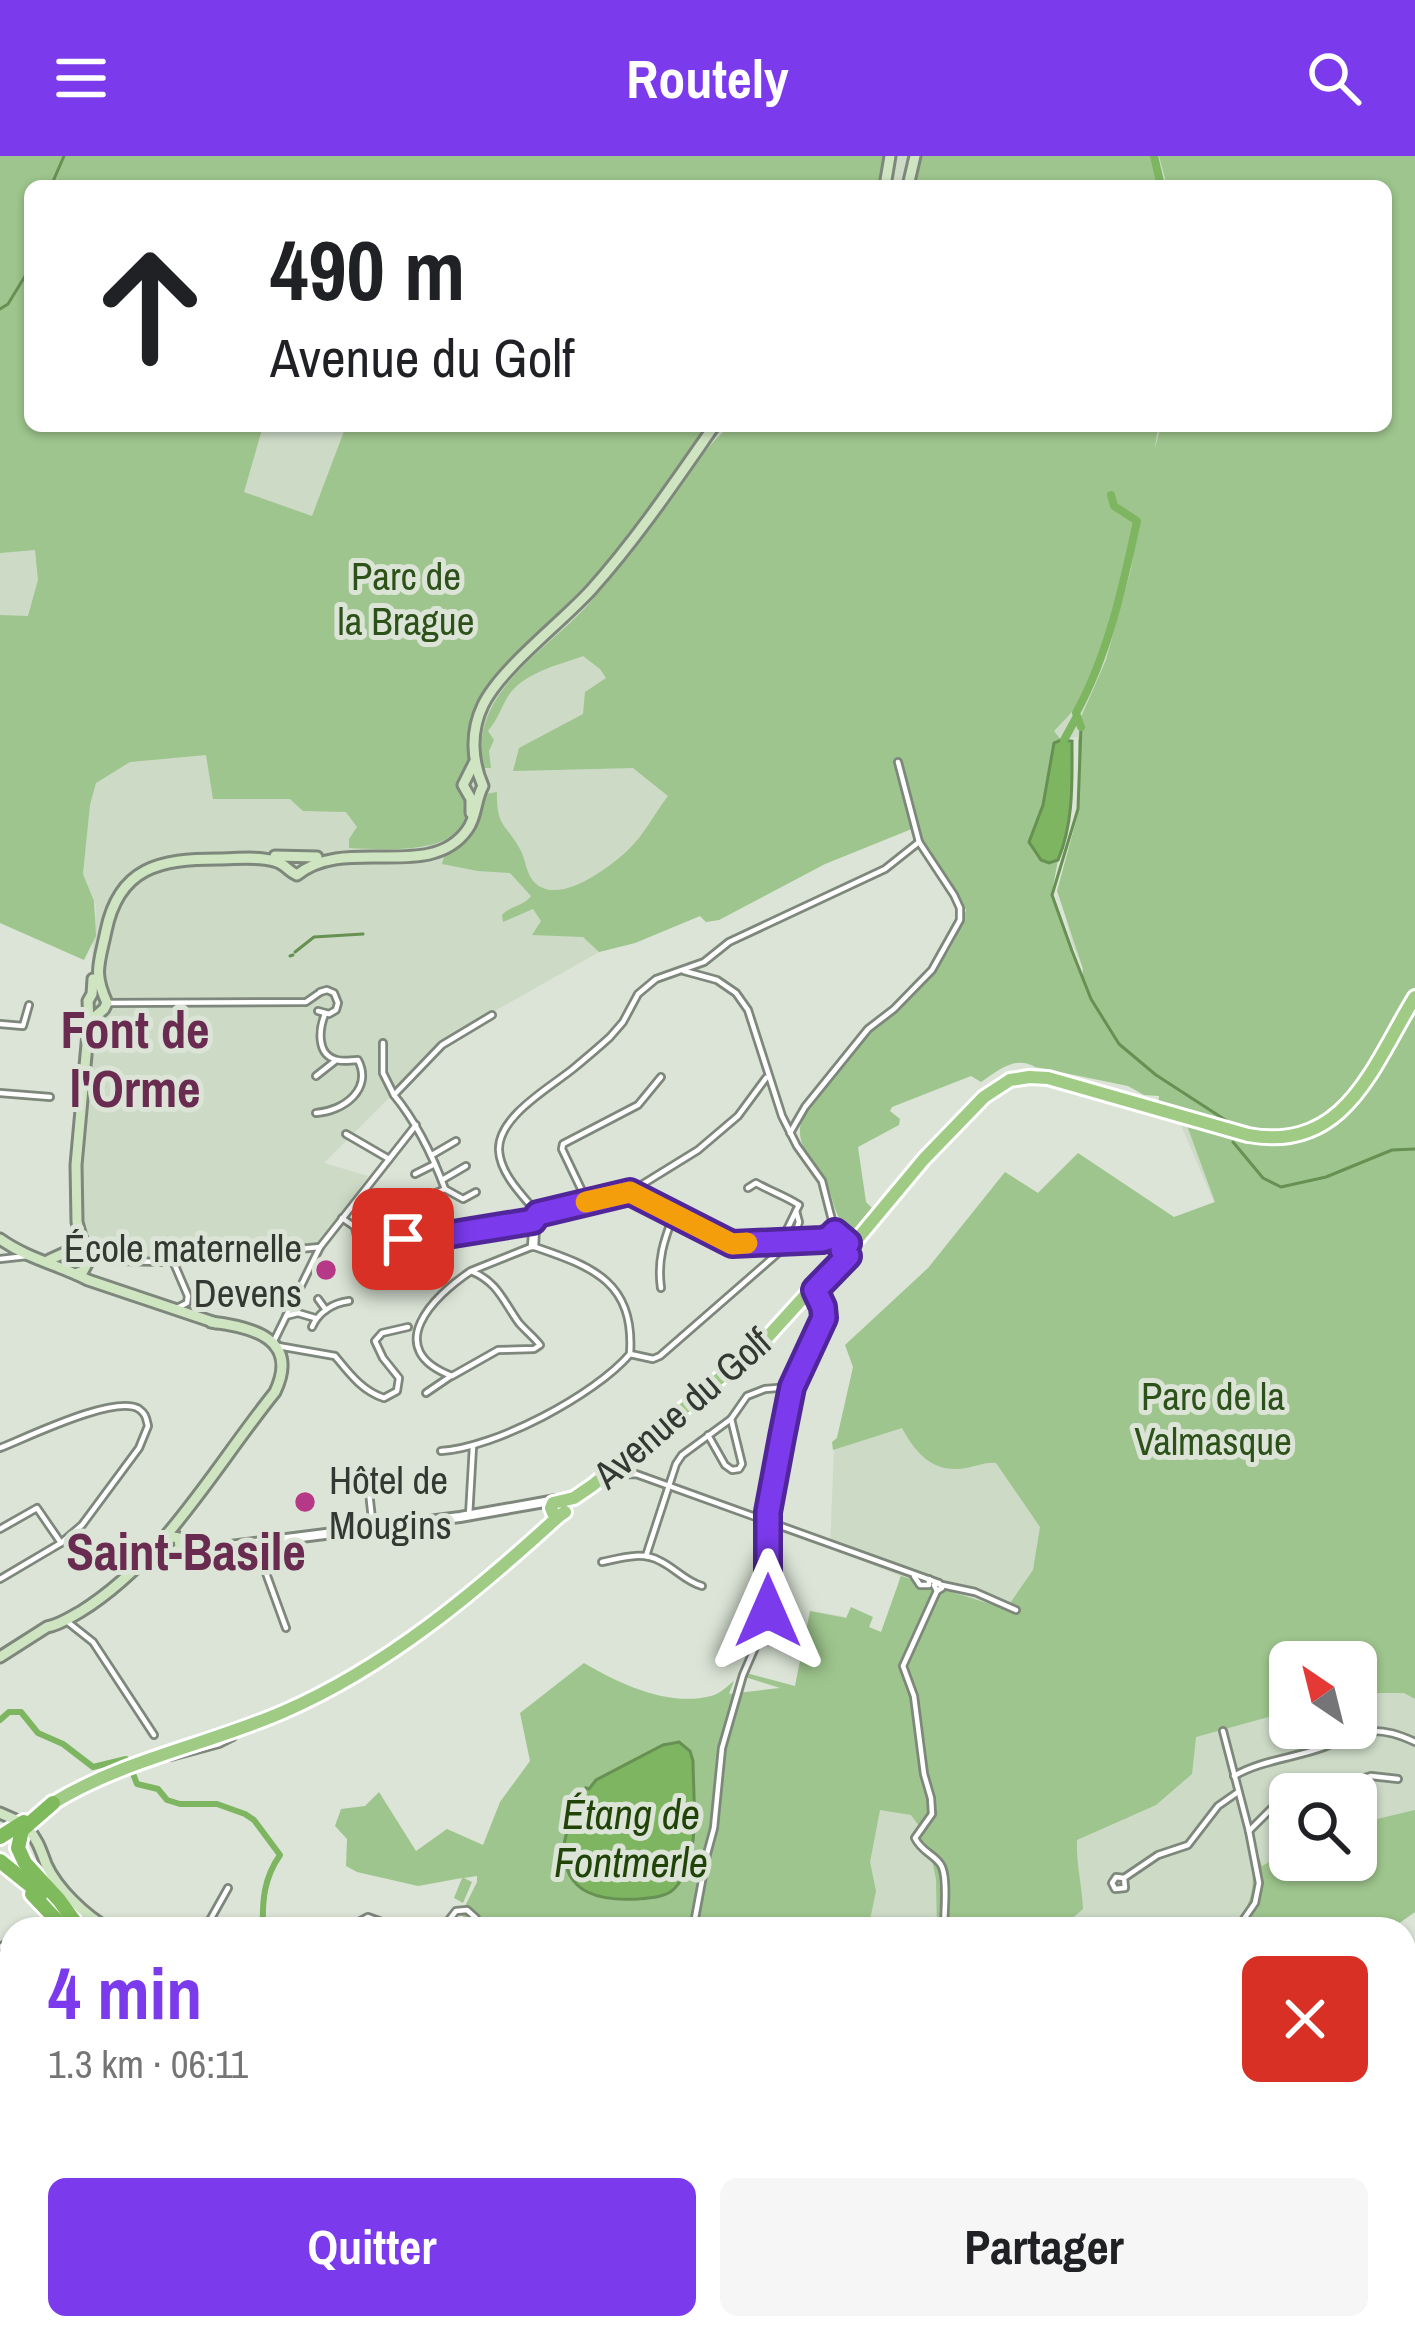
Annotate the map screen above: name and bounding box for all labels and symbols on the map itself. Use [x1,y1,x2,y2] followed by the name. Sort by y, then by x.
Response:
[338,550,474,647] park label: Parc de la Brague
[61,995,209,1123] district label: Font de l'Orme
[352,1188,454,1290] pin
[64,1222,302,1319] place label: École maternelle Devens
[313,1257,339,1283] marker: École maternelle Devens
[581,1316,782,1500] street label: Avenue du Golf
[1134,1370,1292,1467] park label: Parc de la Valmasque
[329,1454,452,1551] place label: Hôtel de Mougins
[292,1489,318,1515] marker: Hôtel de Mougins
[66,1517,306,1586] district label: Saint-Basile
[705,1548,831,1674] position arrow
[1269,1641,1377,1749] north arrow
[554,1786,708,1890] water label: Étang de Fontmerle

